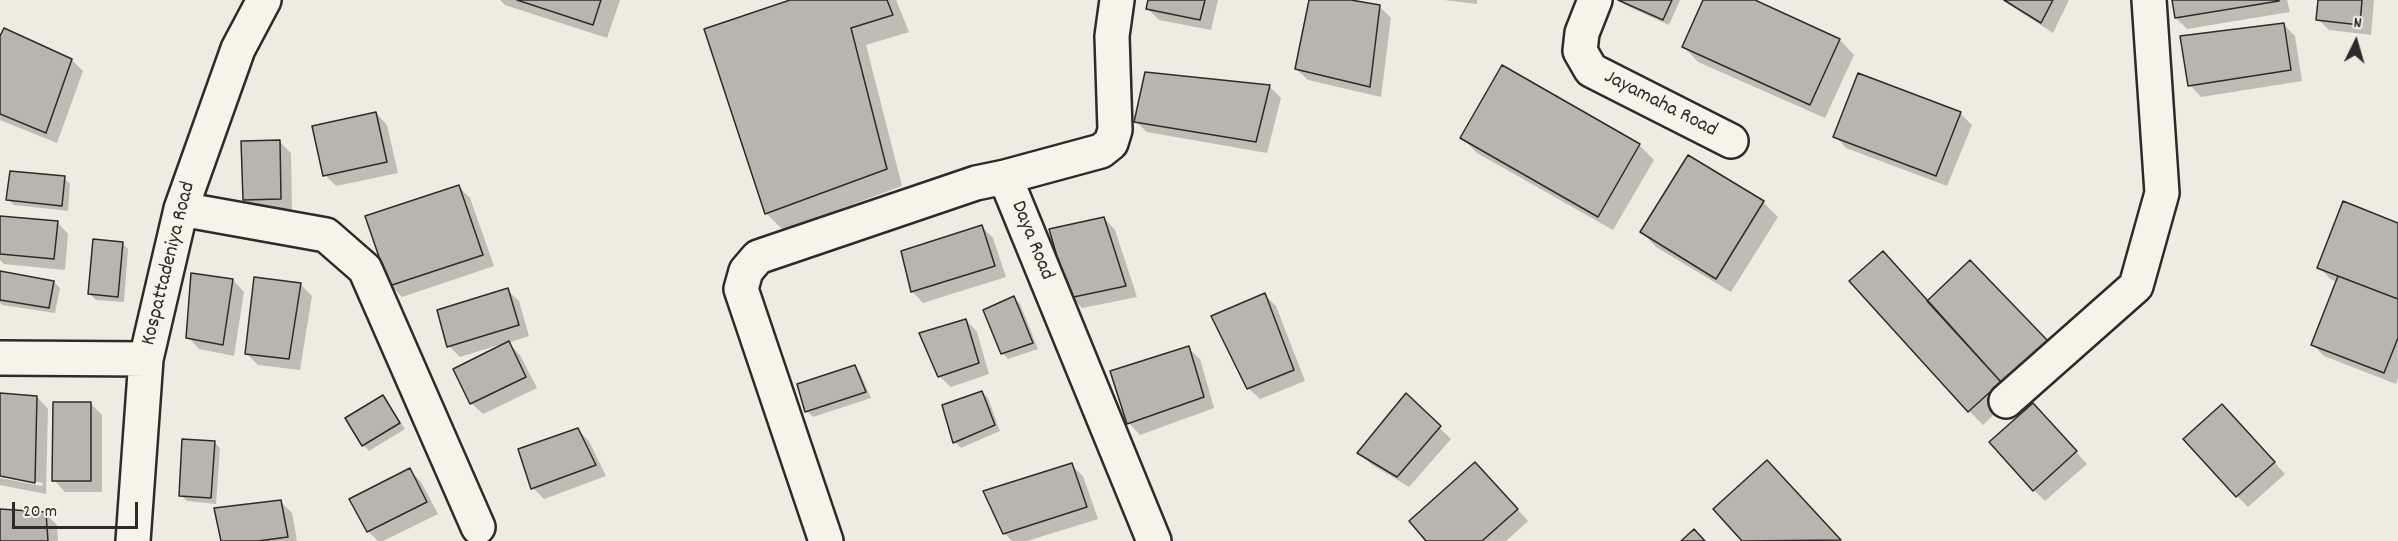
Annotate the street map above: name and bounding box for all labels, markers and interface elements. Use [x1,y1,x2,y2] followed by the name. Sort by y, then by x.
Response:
[2326,12,2386,72] north arrow
[2353,12,2363,35] text: N
[1599,66,1721,144] street label: Jayamaha Road
[137,180,203,348] street label: Kospattadeniya Road
[1004,198,1058,284] street label: Daya Road
[15,490,141,528] scale bar
[23,500,57,525] text: 20 m

